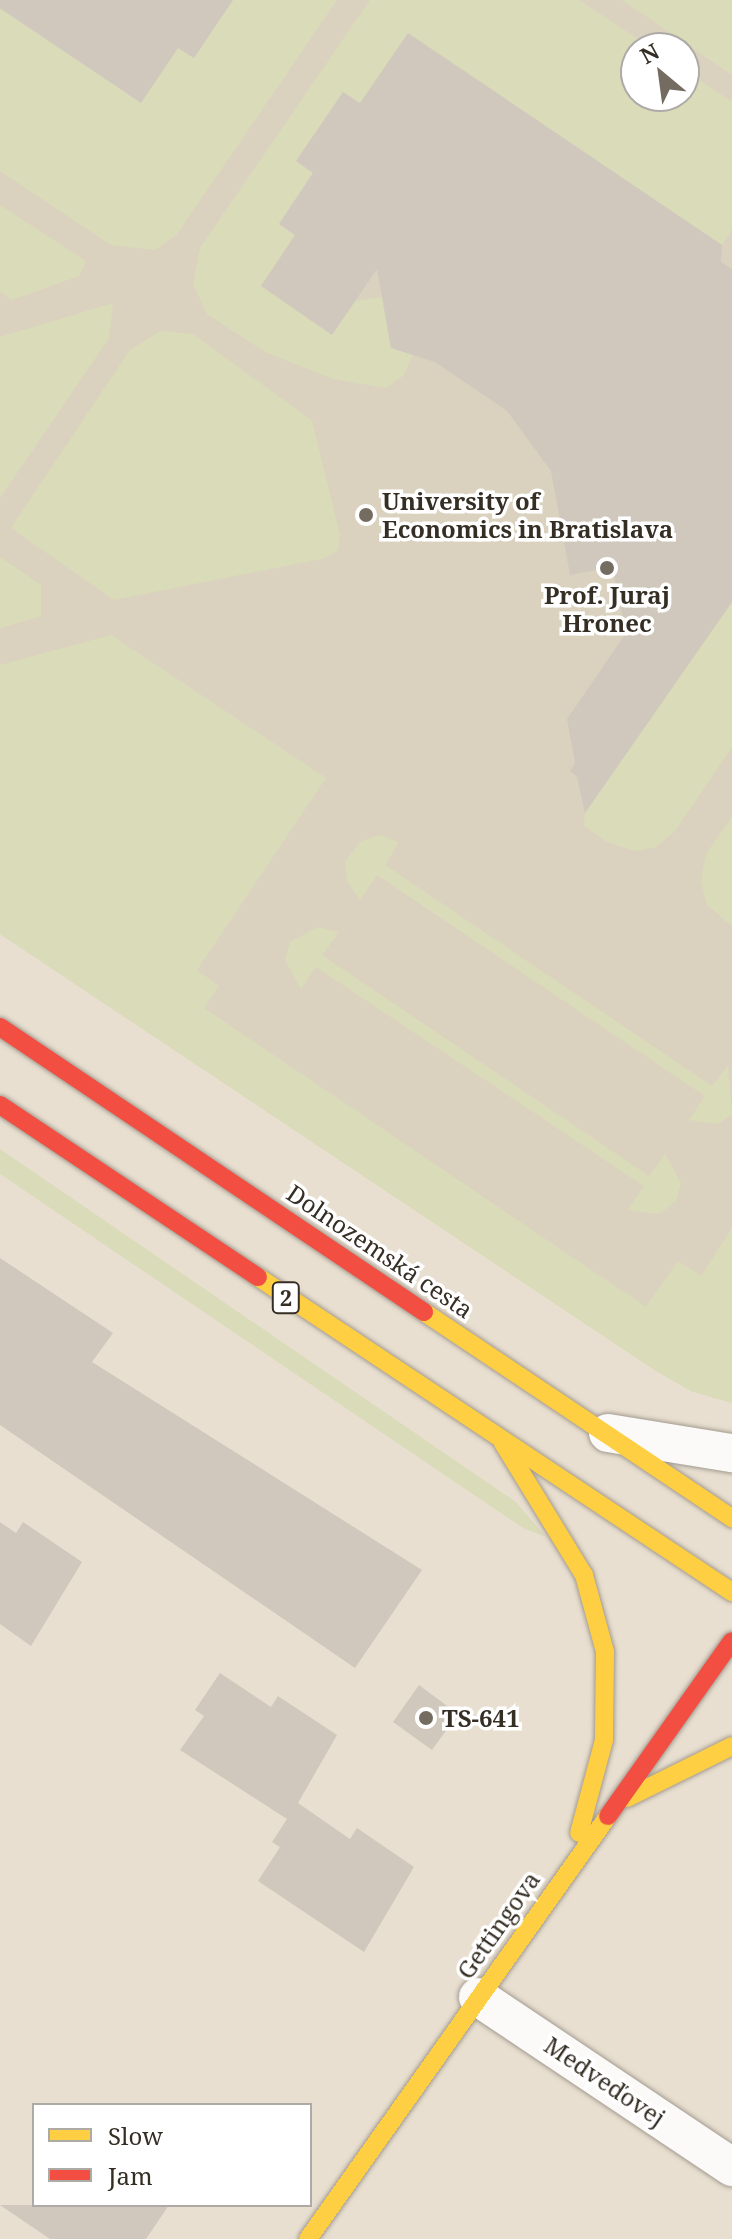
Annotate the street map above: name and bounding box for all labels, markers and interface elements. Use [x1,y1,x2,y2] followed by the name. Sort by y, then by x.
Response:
[620,32,700,112] north arrow
[634,35,664,70] text: N
[382,487,673,543] place label: University of Economics in Bratislava
[357,506,375,524] marker: University of Economics in Bratislava
[598,559,616,577] marker: Prof. Juraj Hronec
[544,581,670,637] place label: Prof. Juraj Hronec
[282,1178,478,1324] street label: Dolnozemská cesta
[270,1280,302,1316] road number: 2
[442,1704,520,1732] place label: TS-641
[417,1709,435,1727] marker: TS-641
[451,1866,545,1984] street label: Gettingova
[539,2030,671,2132] street label: Medveďovej
[32,2103,312,2207] legend
[108,2119,163,2152] text: Slow
[108,2159,153,2192] text: Jam

